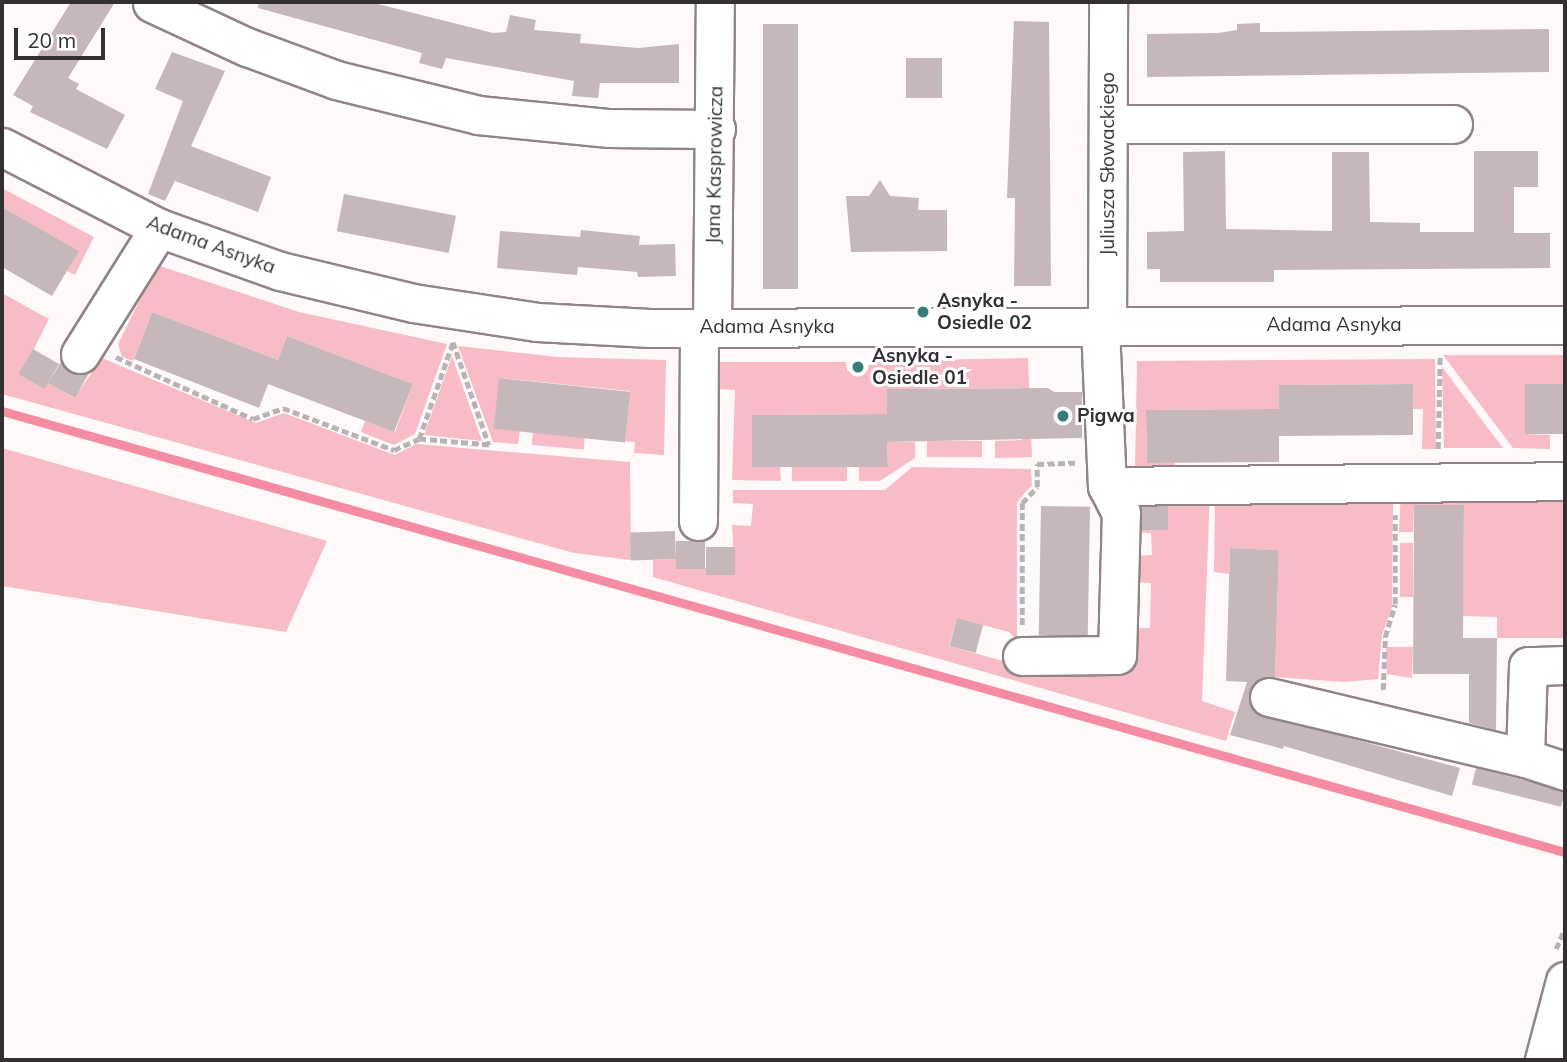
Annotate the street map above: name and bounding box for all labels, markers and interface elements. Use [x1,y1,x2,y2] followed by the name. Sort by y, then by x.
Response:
[18,14,108,58] scale bar
[27,27,76,53] text: 20 m
[1097,72,1119,256] street label: Juliusza Słowackiego
[702,86,728,244] street label: Jana Kasprowicza
[144,211,278,279] street label: Adama Asnyka
[937,290,1032,334] place label: Asnyka - Osiedle 02
[915,304,931,320] marker: Asnyka - Osiedle 02
[1266,314,1402,336] street label: Adama Asnyka
[699,316,835,338] street label: Adama Asnyka
[872,345,967,389] place label: Asnyka - Osiedle 01
[850,359,866,375] marker: Asnyka - Osiedle 01
[1077,405,1135,427] place label: Pigwa
[1055,408,1071,424] marker: Pigwa

